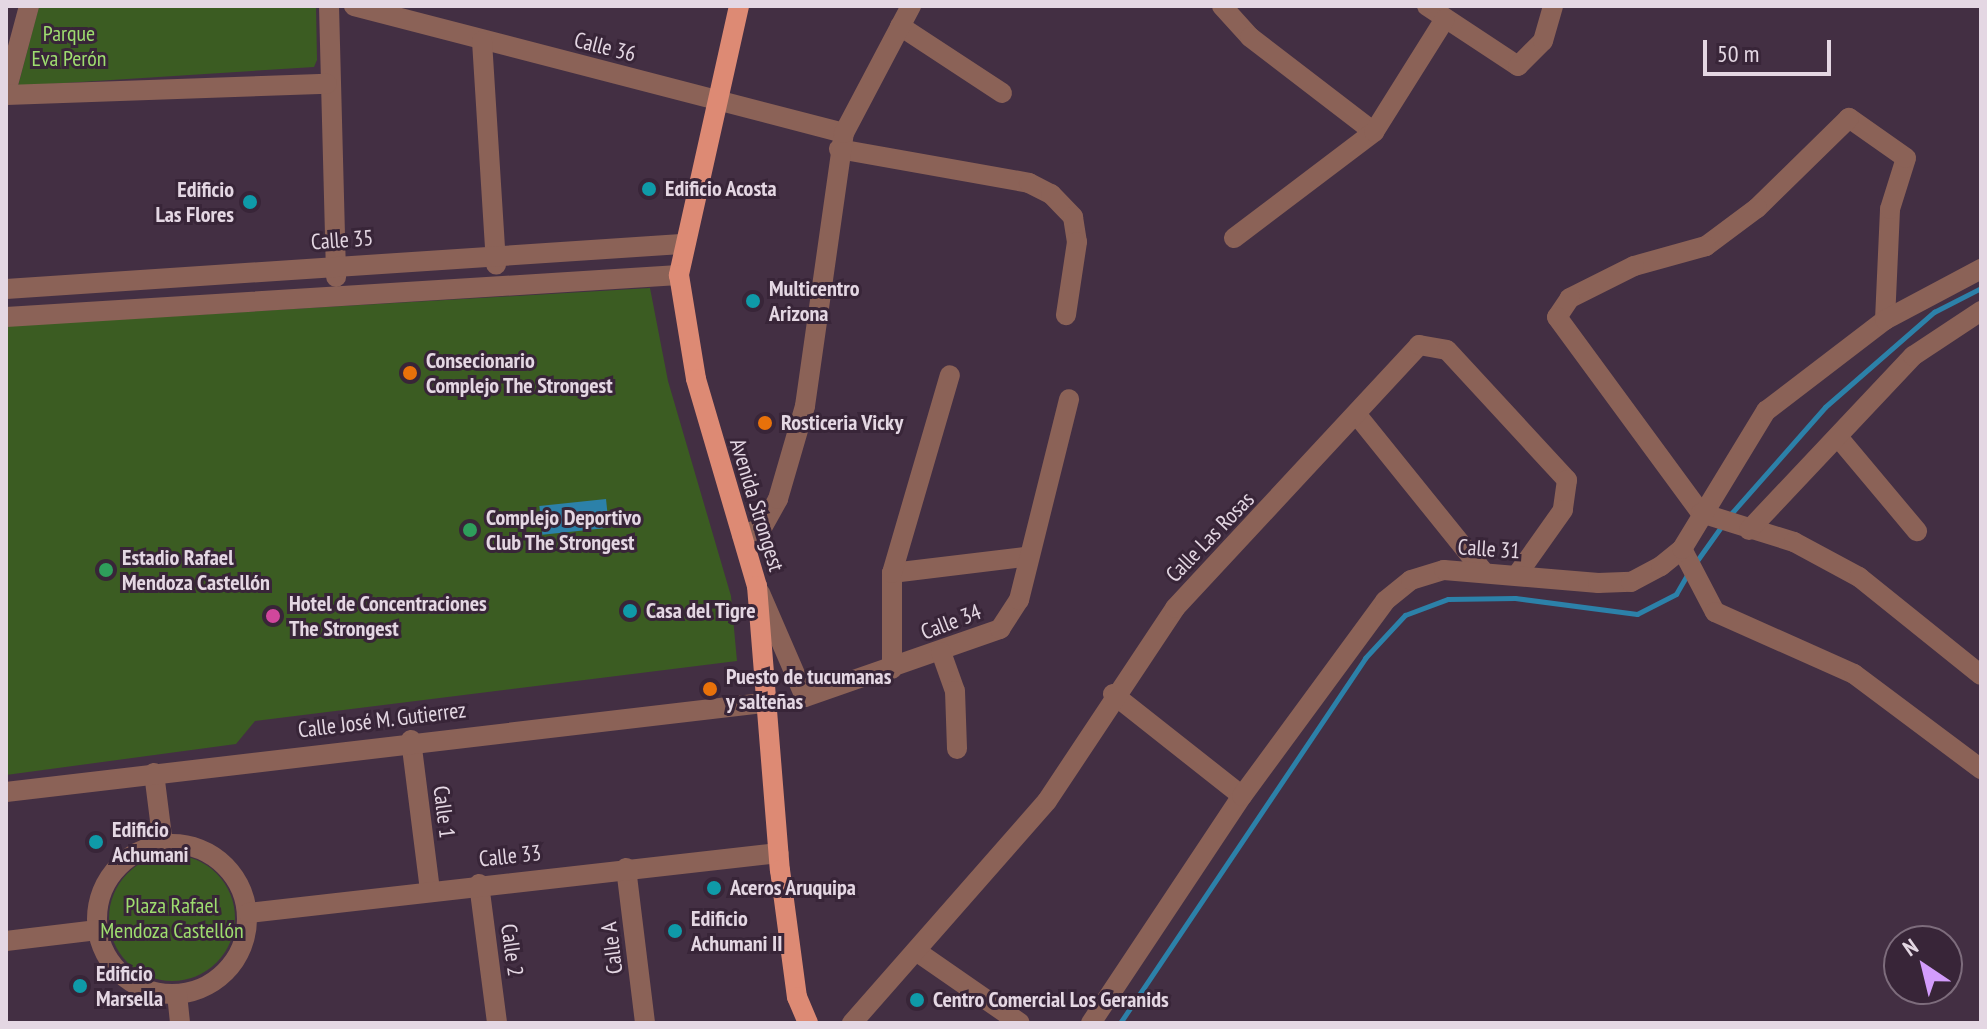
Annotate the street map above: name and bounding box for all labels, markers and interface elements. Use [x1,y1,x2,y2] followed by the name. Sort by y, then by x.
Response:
[32,20,106,72] park label: Parque Eva Perón
[1707,24,1835,74] scale bar
[572,27,638,67] street label: Calle 36
[1717,38,1759,69] text: 50 m
[155,176,234,228] place label: Edificio Las Flores
[665,176,777,202] place label: Edificio Acosta
[640,180,658,198] marker: Edificio Acosta
[241,193,259,211] marker: Edificio Las Flores
[310,225,374,255] street label: Calle 35
[769,275,859,326] place label: Multicentro Arizona
[744,292,762,310] marker: Multicentro Arizona
[426,347,613,398] place label: Consecionario Complejo The Strongest
[401,364,419,382] marker: Consecionario Complejo The Strongest
[781,410,904,436] place label: Rosticeria Vicky
[756,414,774,432] marker: Rosticeria Vicky
[724,435,790,575] street label: Avenida Strongest
[1160,486,1260,588] street label: Calle Las Rosas
[486,504,641,556] place label: Complejo Deportivo Club The Strongest
[461,521,479,539] marker: Complejo Deportivo Club The Strongest
[1457,534,1521,564] street label: Calle 31
[122,544,270,596] place label: Estadio Rafael Mendoza Castellón
[97,561,115,579] marker: Estadio Rafael Mendoza Castellón
[289,590,487,642] place label: Hotel de Concentraciones The Strongest
[646,598,756,624] place label: Casa del Tigre
[917,598,985,646] street label: Calle 34
[621,602,639,620] marker: Casa del Tigre
[264,607,282,625] marker: Hotel de Concentraciones The Strongest
[726,663,891,714] place label: Puesto de tucumanas y salteñas
[701,680,719,698] marker: Puesto de tucumanas y salteñas
[296,697,468,743] street label: Calle José M. Gutierrez
[428,784,460,840] street label: Calle 1
[112,816,189,868] place label: Edificio Achumani
[87,833,105,851] marker: Edificio Achumani
[478,840,542,872] street label: Calle 33
[730,875,857,901] place label: Aceros Aruquipa
[705,879,723,897] marker: Aceros Aruquipa
[100,892,244,944] park label: Plaza Rafael Mendoza Castellón
[691,905,783,956] place label: Edificio Achumani II
[596,920,628,976] street label: Calle A
[495,922,529,978] street label: Calle 2
[666,922,684,940] marker: Edificio Achumani II
[1883,925,1963,1005] north arrow
[1897,932,1923,962] text: N
[96,960,163,1012] place label: Edificio Marsella
[71,977,89,995] marker: Edificio Marsella
[933,987,1169,1013] place label: Centro Comercial Los Geranids
[908,991,926,1009] marker: Centro Comercial Los Geranids

